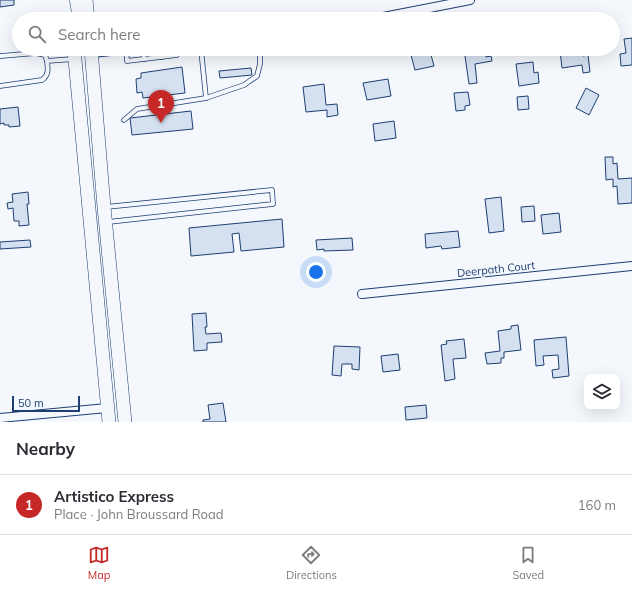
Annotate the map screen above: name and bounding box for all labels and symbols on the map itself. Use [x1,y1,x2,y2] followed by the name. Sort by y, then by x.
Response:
[148,90,174,123] pin: 1
[456,258,536,280] street label: Deerpath Court
[306,262,326,282] your location
[12,394,80,413] scale bar

